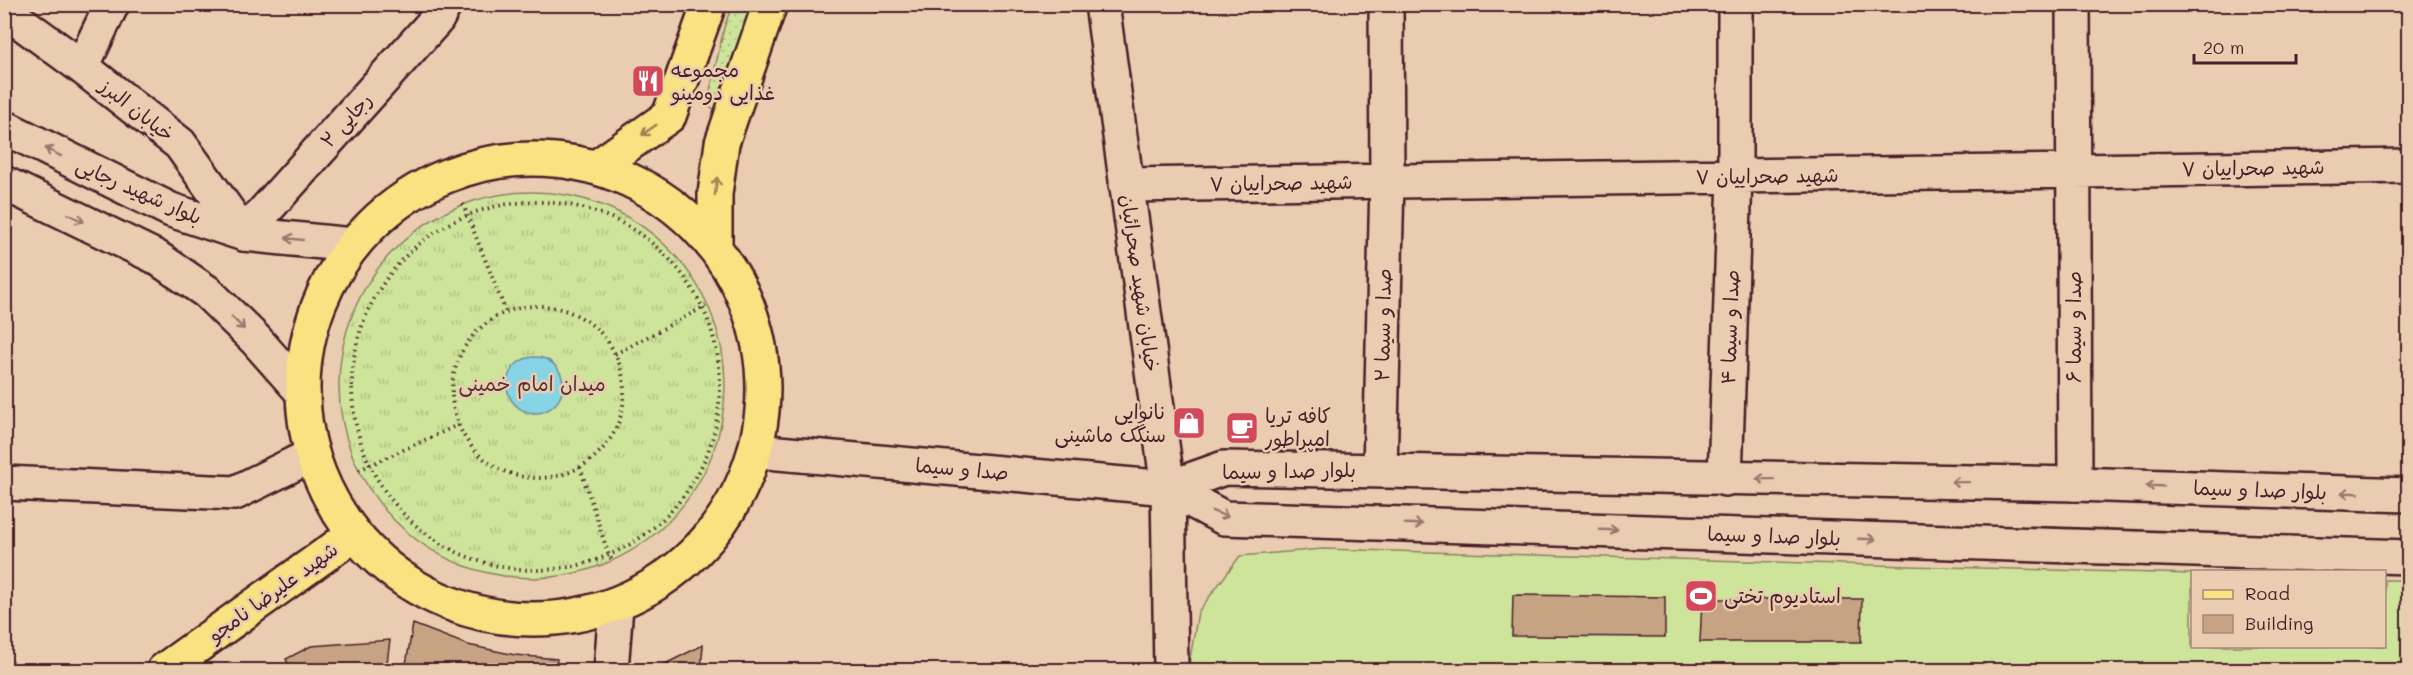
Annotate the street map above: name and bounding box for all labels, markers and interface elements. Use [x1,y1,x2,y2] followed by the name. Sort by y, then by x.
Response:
[2194,27,2296,65] scale bar
[2203,35,2244,59] text: 20 m
[670,56,775,106] place label: مجموعه غذایى دومینو
[630,63,666,99] restaurant icon: مجموعه غذایى دومینو
[94,71,180,146] street label: خیابان البرز
[314,86,377,153] street label: رجایی ۲
[641,124,658,136] one-way arrow
[45,145,63,157] one-way arrow
[72,151,206,230] street label: بلوار شهید رجایی
[2181,153,2325,181] street label: شهید صحراییان ۷
[1695,161,1839,189] street label: شهید صحراییان ۷
[1209,168,1353,196] street label: شهید صحراییان ۷
[711,177,722,197] one-way arrow
[1116,192,1166,373] street label: خیابان شهید صحرائیان
[66,212,84,224] one-way arrow
[284,233,304,244] one-way arrow
[1368,268,1396,382] street label: صدا و سیما ۲
[1714,269,1744,385] street label: صدا و سیما ۴
[2060,271,2086,383] street label: صدا و سیما ۶
[231,315,246,330] one-way arrow
[458,370,606,399] park label: میدان امام خمینی
[1055,398,1166,448] place label: نانوایی سنگک ماشینی
[1264,402,1331,452] place label: کافه تریا امپراطور
[1171,405,1207,441] shop icon: نانوایی سنگک ماشینی
[1224,410,1260,446] cafe icon: کافه تریا امپراطور
[914,451,1010,485] street label: صدا و سیما
[1222,456,1356,484] street label: بلوار صدا و سیما
[1756,473,1776,485] one-way arrow
[2193,474,2327,504] street label: بلوار صدا و سیما
[1951,476,1971,488] one-way arrow
[2146,481,2166,492] one-way arrow
[2341,488,2361,499] one-way arrow
[1210,510,1229,521] one-way arrow
[1404,518,1424,529] one-way arrow
[1707,520,1841,550] street label: بلوار صدا و سیما
[1598,525,1618,536] one-way arrow
[1856,533,1876,544] one-way arrow
[201,535,342,648] street label: شهید علیرضا نامجو
[2191,570,2386,648] legend
[1683,578,1719,614] sports icon: استادیوم تختی
[2245,581,2290,605] text: Road
[1724,582,1841,611] place label: استادیوم تختی
[2245,611,2313,635] text: Building

